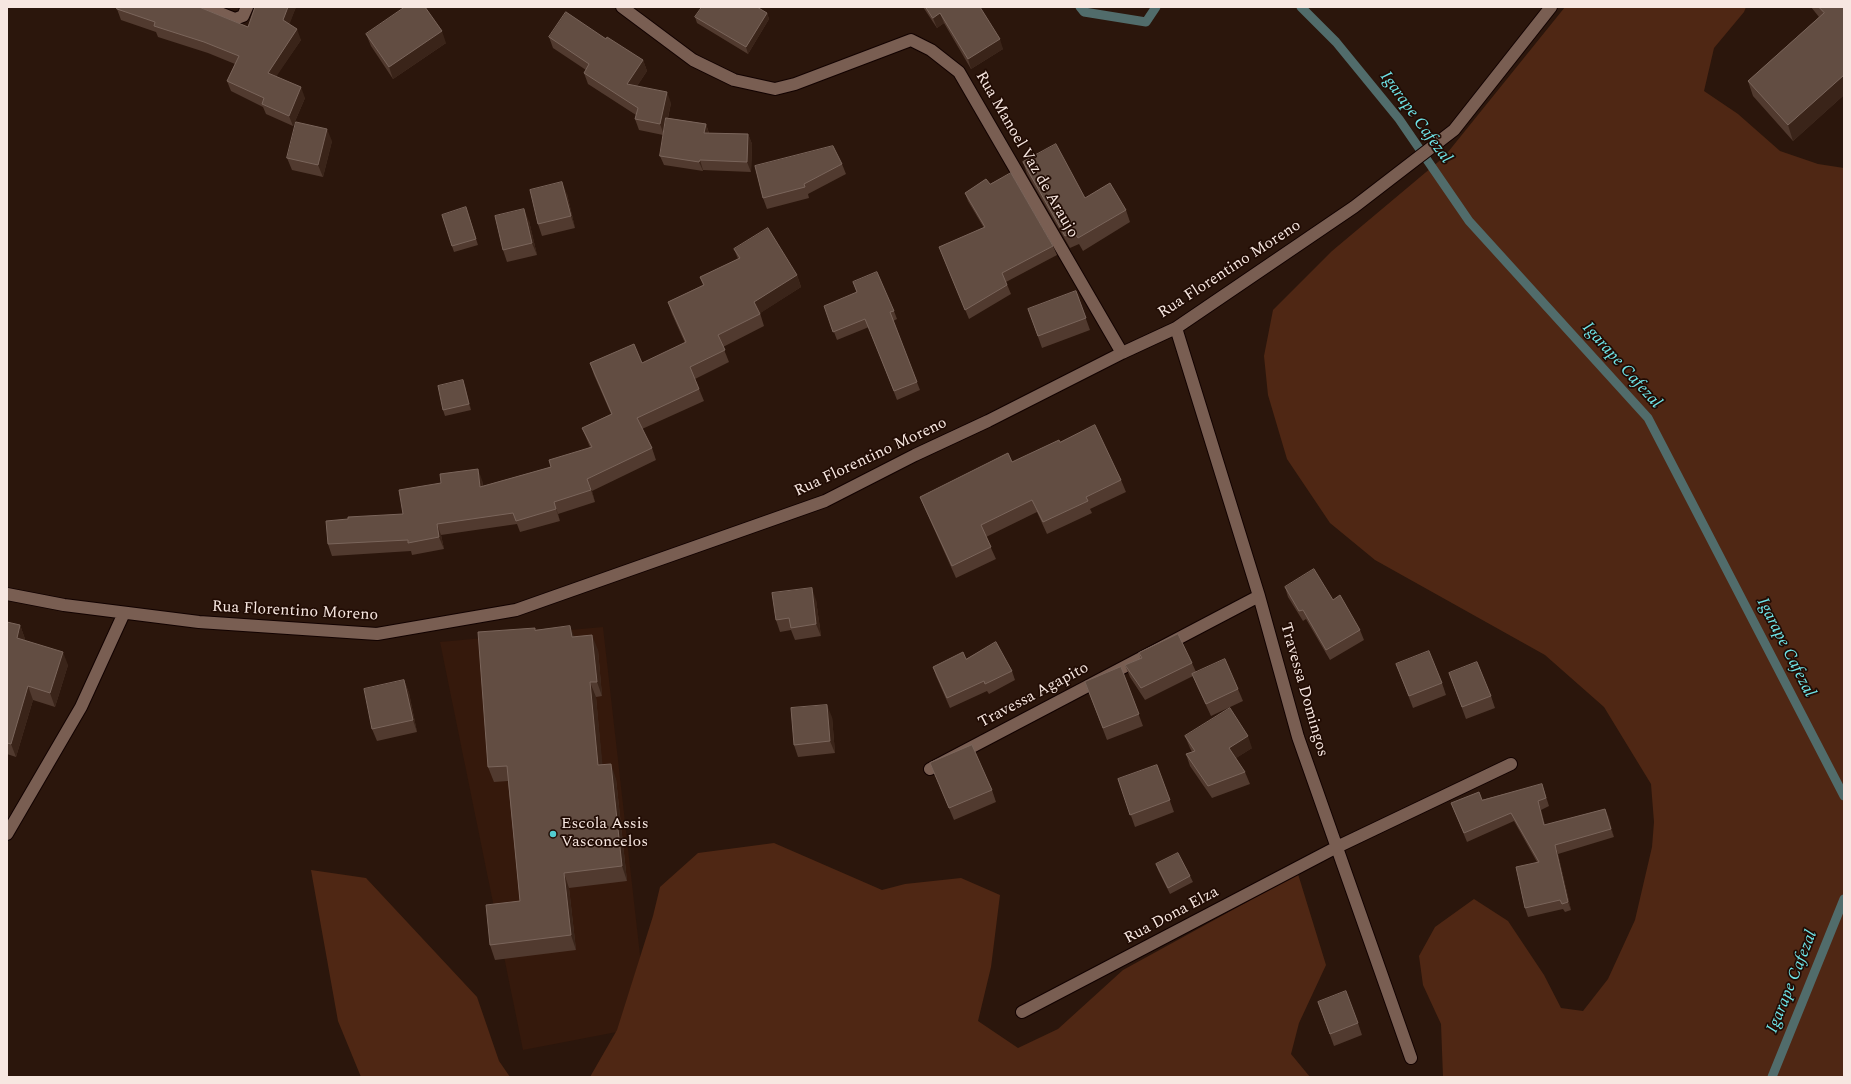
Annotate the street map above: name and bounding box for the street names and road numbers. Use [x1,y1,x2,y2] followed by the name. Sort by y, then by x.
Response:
[970,68,1082,242] street label: Rua Manoel Vaz de Araujo
[1155,217,1305,323] street label: Rua Florentino Moreno
[792,414,950,502] street label: Rua Florentino Moreno
[211,598,379,626] street label: Rua Florentino Moreno
[1275,621,1331,759] street label: Travessa Domingos
[976,659,1092,733] street label: Travessa Agapito
[1122,883,1222,949] street label: Rua Dona Elza

